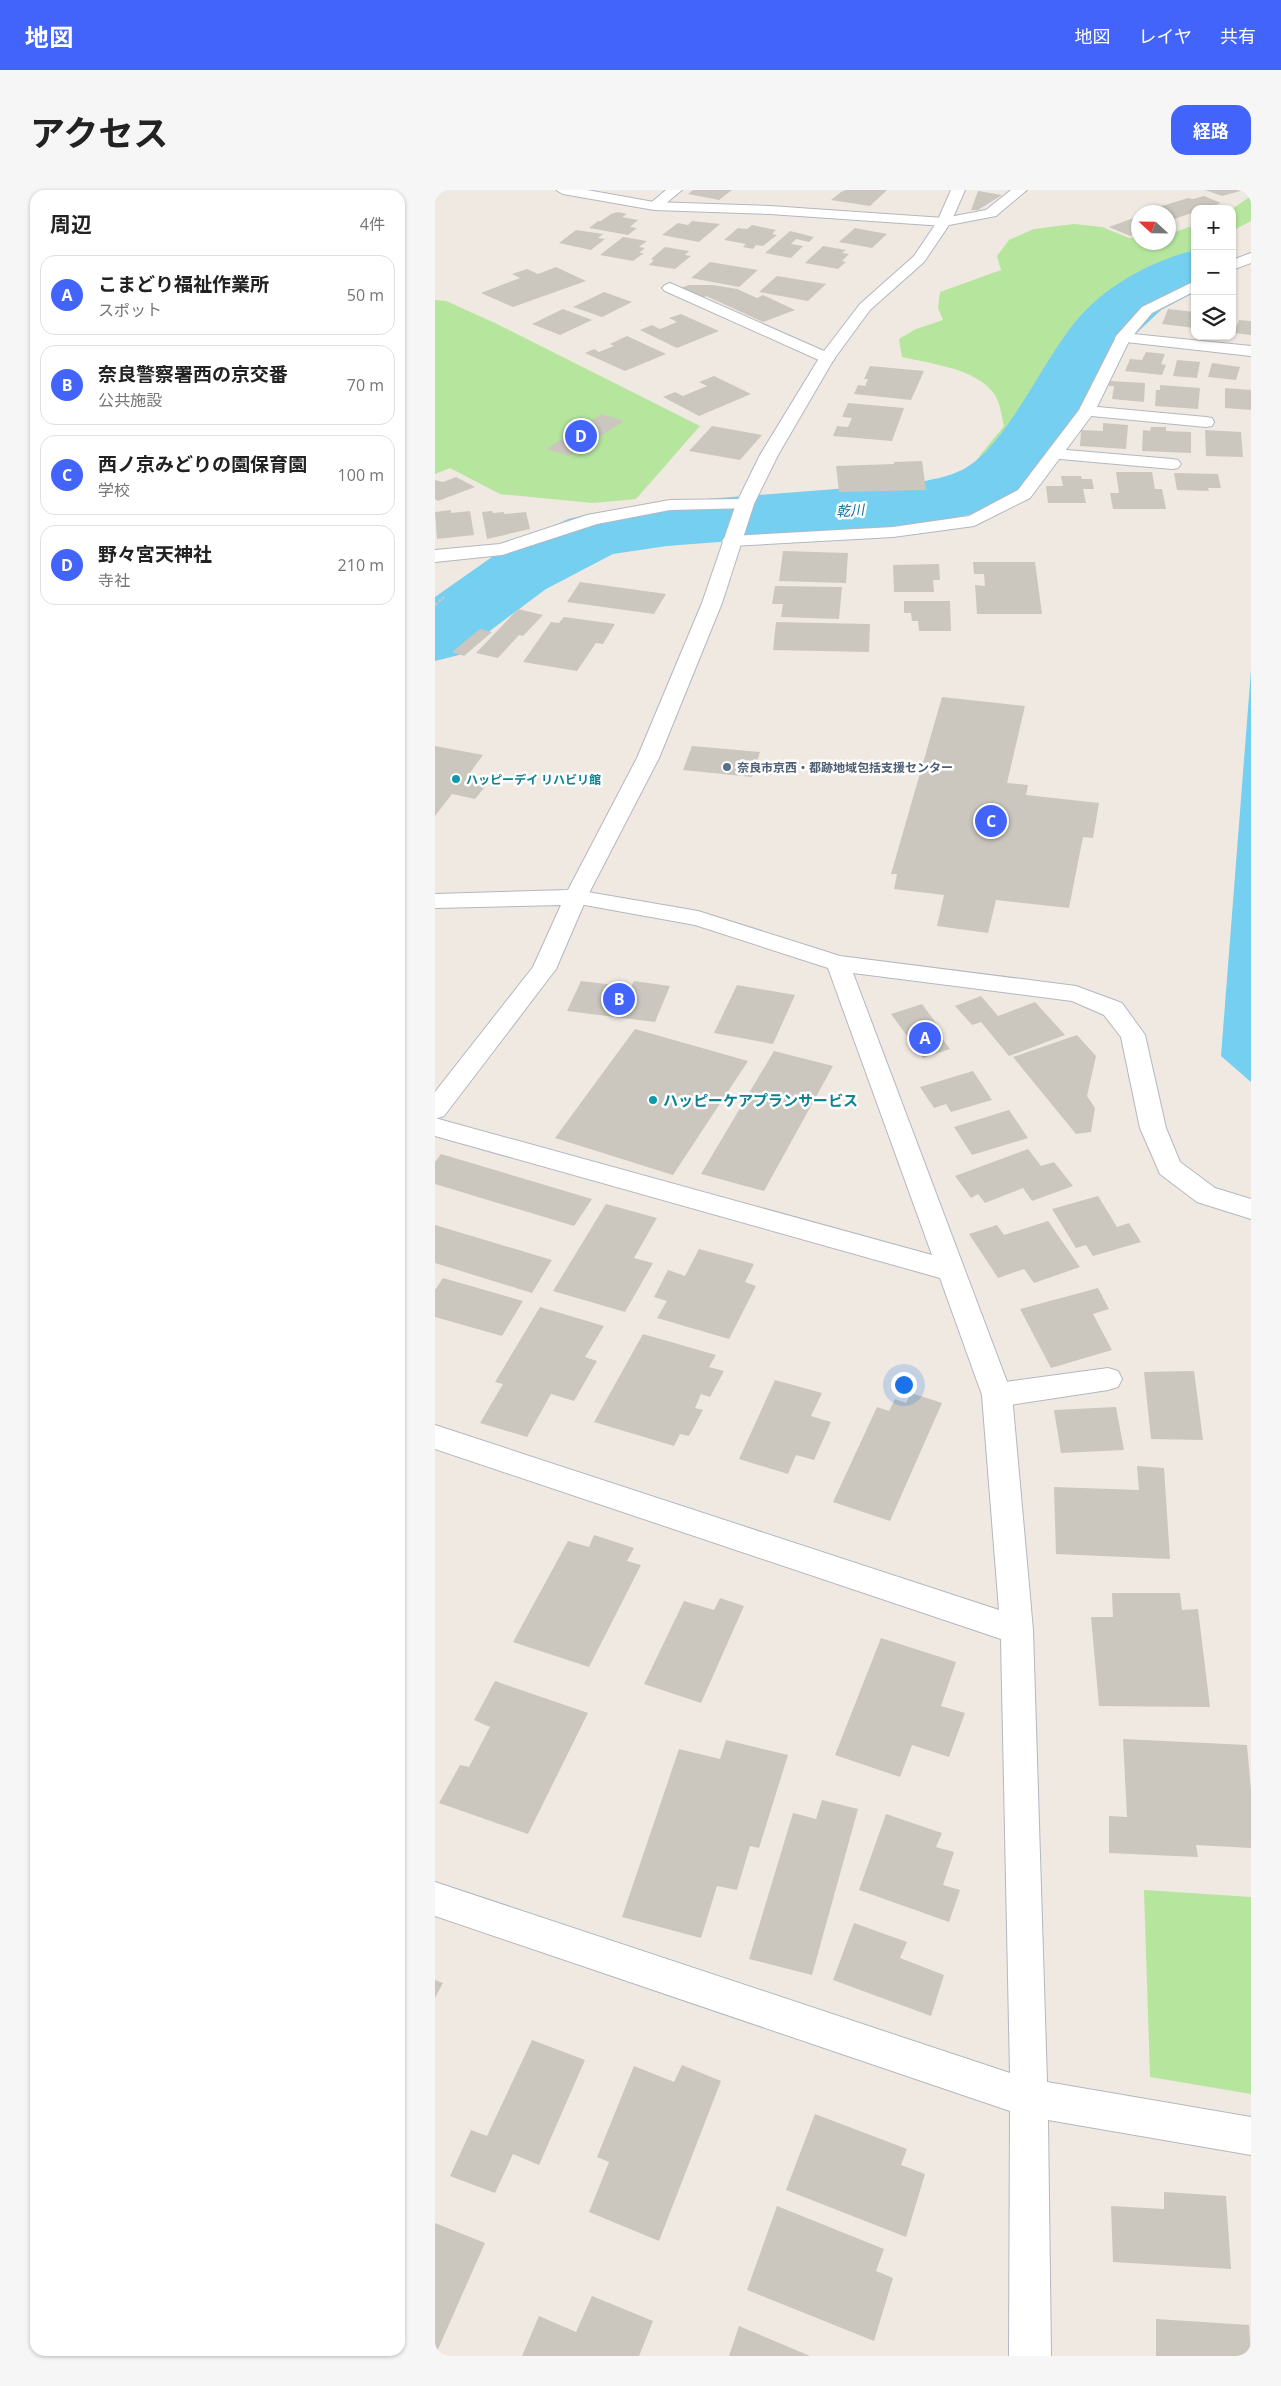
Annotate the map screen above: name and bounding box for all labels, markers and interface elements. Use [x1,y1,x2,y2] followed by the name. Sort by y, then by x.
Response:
[25,20,73,53] text: 地図
[1075,24,1111,48] text: 地図
[1139,24,1192,48] text: レイヤ
[1220,24,1256,48] text: 共有
[1171,105,1251,155] button: 経路
[30,109,168,156] text: アクセス
[1131,205,1176,250] north arrow
[1191,205,1236,340] map controls
[1191,205,1236,250] button: +
[50,210,92,238] text: 周辺
[360,213,385,235] text: 4件
[1191,250,1236,295] button: −
[98,271,269,297] text: こまどり福祉作業所
[61,284,73,306] text: A
[347,284,384,306] text: 50 m
[1191,295,1236,340] button: layers
[98,299,162,321] text: スポット
[98,361,288,387] text: 奈良警察署西の京交番
[62,374,72,396] text: B
[347,374,384,396] text: 70 m
[98,389,162,411] text: 公共施設
[565,417,597,455] pin: D
[98,451,307,477] text: 西ノ京みどりの園保育園
[62,464,72,486] text: C
[338,464,384,486] text: 100 m
[98,479,130,501] text: 学校
[835,499,867,520] water label: 乾川
[98,541,212,567] text: 野々宮天神社
[61,554,73,576] text: D
[338,554,384,576] text: 210 m
[98,569,130,591] text: 寺社
[737,759,953,776] place label: 奈良市京西・都跡地域包括支援センター
[721,761,733,773] marker: 奈良市京西・都跡地域包括支援センター
[466,771,601,788] place label: ハッピーデイ リハビリ館
[450,773,462,785] marker: ハッピーデイ リハビリ館
[975,802,1007,840] pin: C
[603,980,635,1018] pin: B
[909,1019,941,1057] pin: A
[663,1090,858,1110] place label: ハッピーケアプランサービス
[647,1094,659,1106] marker: ハッピーケアプランサービス
[891,1372,917,1398] your location

